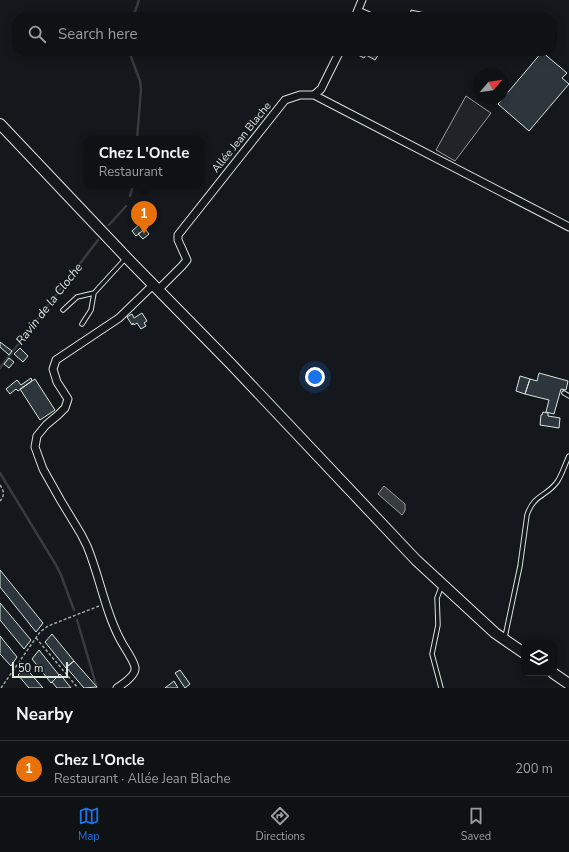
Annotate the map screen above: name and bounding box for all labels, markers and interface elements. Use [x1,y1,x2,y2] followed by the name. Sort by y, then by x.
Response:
[12,12,557,56] search box
[26,23,48,45] icon: search
[58,24,138,44] text: Search here
[473,68,509,104] north arrow
[208,99,275,176] street label: Allée Jean Blache
[84,136,204,188] popup
[99,143,189,163] text: Chez L'Oncle
[99,163,162,181] text: Restaurant
[131,201,157,234] pin: 1
[12,259,86,348] water label: Ravin de la Cloche
[305,367,325,387] your location
[521,640,557,676] map controls
[521,640,557,676] button: layers
[12,660,68,679] scale bar
[18,661,43,676] text: 50 m
[16,703,73,726] text: Nearby
[54,750,145,770] text: Chez L'Oncle
[25,760,33,778] text: 1
[515,760,553,778] text: 200 m
[54,770,230,788] text: Restaurant · Allée Jean Blache
[78,805,100,844] tab: Map
[256,805,305,844] tab: Directions
[461,805,491,844] tab: Saved

